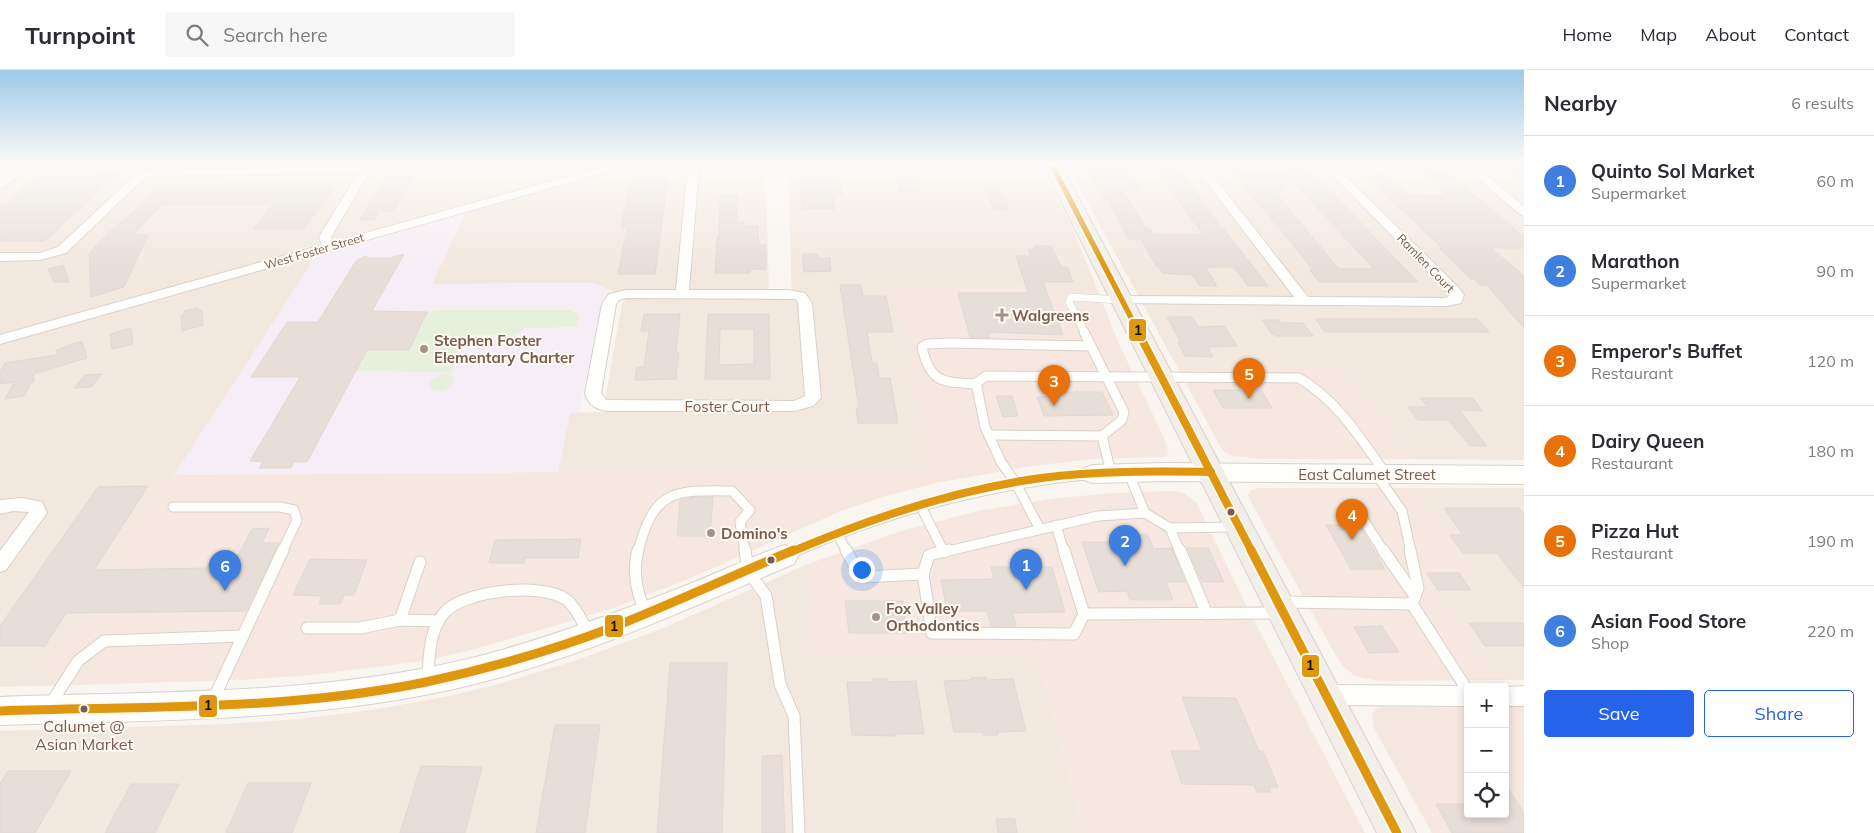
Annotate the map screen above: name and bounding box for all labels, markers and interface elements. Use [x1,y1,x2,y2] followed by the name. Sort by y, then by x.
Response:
[165,12,515,57] search box
[25,20,135,50] text: Turnpoint
[183,21,211,49] icon: search
[223,23,328,47] text: Search here
[1562,23,1612,46] text: Home
[1640,23,1677,46] text: Map
[1705,23,1756,46] text: About
[1784,23,1849,46] text: Contact
[1544,90,1617,116] text: Nearby
[1791,93,1854,113] text: 6 results
[1591,159,1755,183] text: Quinto Sol Market
[1555,171,1565,191] text: 1
[1817,171,1854,191] text: 60 m
[1591,183,1686,203] text: Supermarket
[262,230,366,272] street label: West Foster Street
[1394,230,1458,296] street label: Ramlen Court
[1591,249,1680,273] text: Marathon
[1555,261,1565,281] text: 2
[1817,261,1854,281] text: 90 m
[1591,273,1686,293] text: Supermarket
[1012,306,1089,325] place label: Walgreens
[996,309,1008,321] marker: Walgreens
[1128,318,1147,342] line badge: 1
[1134,321,1142,339] text: 1
[434,331,574,367] place label: Stephen Foster Elementary Charter
[1591,339,1742,363] text: Emperor's Buffet
[418,343,430,355] marker: Stephen Foster Elementary Charter
[1555,351,1565,371] text: 3
[1807,351,1854,371] text: 120 m
[1233,358,1265,399] pin: 5
[1591,363,1673,383] text: Restaurant
[1038,365,1070,406] pin: 3
[685,397,769,416] street label: Foster Court
[1591,429,1704,453] text: Dairy Queen
[1555,441,1565,461] text: 4
[1807,441,1854,461] text: 180 m
[1591,453,1673,473] text: Restaurant
[1298,465,1436,484] street label: East Calumet Street
[1336,499,1368,540] pin: 4
[1226,507,1236,517] unlabelled marker
[1591,519,1679,543] text: Pizza Hut
[721,524,788,543] place label: Domino's
[1109,525,1141,566] pin: 2
[705,527,717,539] marker: Domino's
[1555,531,1565,551] text: 5
[1807,531,1854,551] text: 190 m
[1591,543,1673,563] text: Restaurant
[1010,549,1042,590] pin: 1
[209,550,241,591] pin: 6
[766,555,776,565] unlabelled marker
[849,557,875,583] your location
[886,599,980,635] place label: Fox Valley Orthodontics
[1591,609,1746,633] text: Asian Food Store
[870,611,882,623] marker: Fox Valley Orthodontics
[604,614,624,638] line badge: 1
[610,617,618,635] text: 1
[1555,621,1565,641] text: 6
[1807,621,1854,641] text: 220 m
[1591,633,1629,653] text: Shop
[1301,654,1320,678] line badge: 1
[1306,656,1314,674] text: 1
[1464,683,1509,818] map controls
[1464,683,1509,728] button: +
[1544,690,1694,737] button: Save
[1704,690,1854,737] button: Share
[198,694,218,718] line badge: 1
[204,696,212,714] text: 1
[79,704,89,714] marker: Calumet @ Asian Market
[35,716,133,754] place label: Calumet @ Asian Market
[1464,728,1509,773] button: −
[1464,773,1509,818] button: locate

